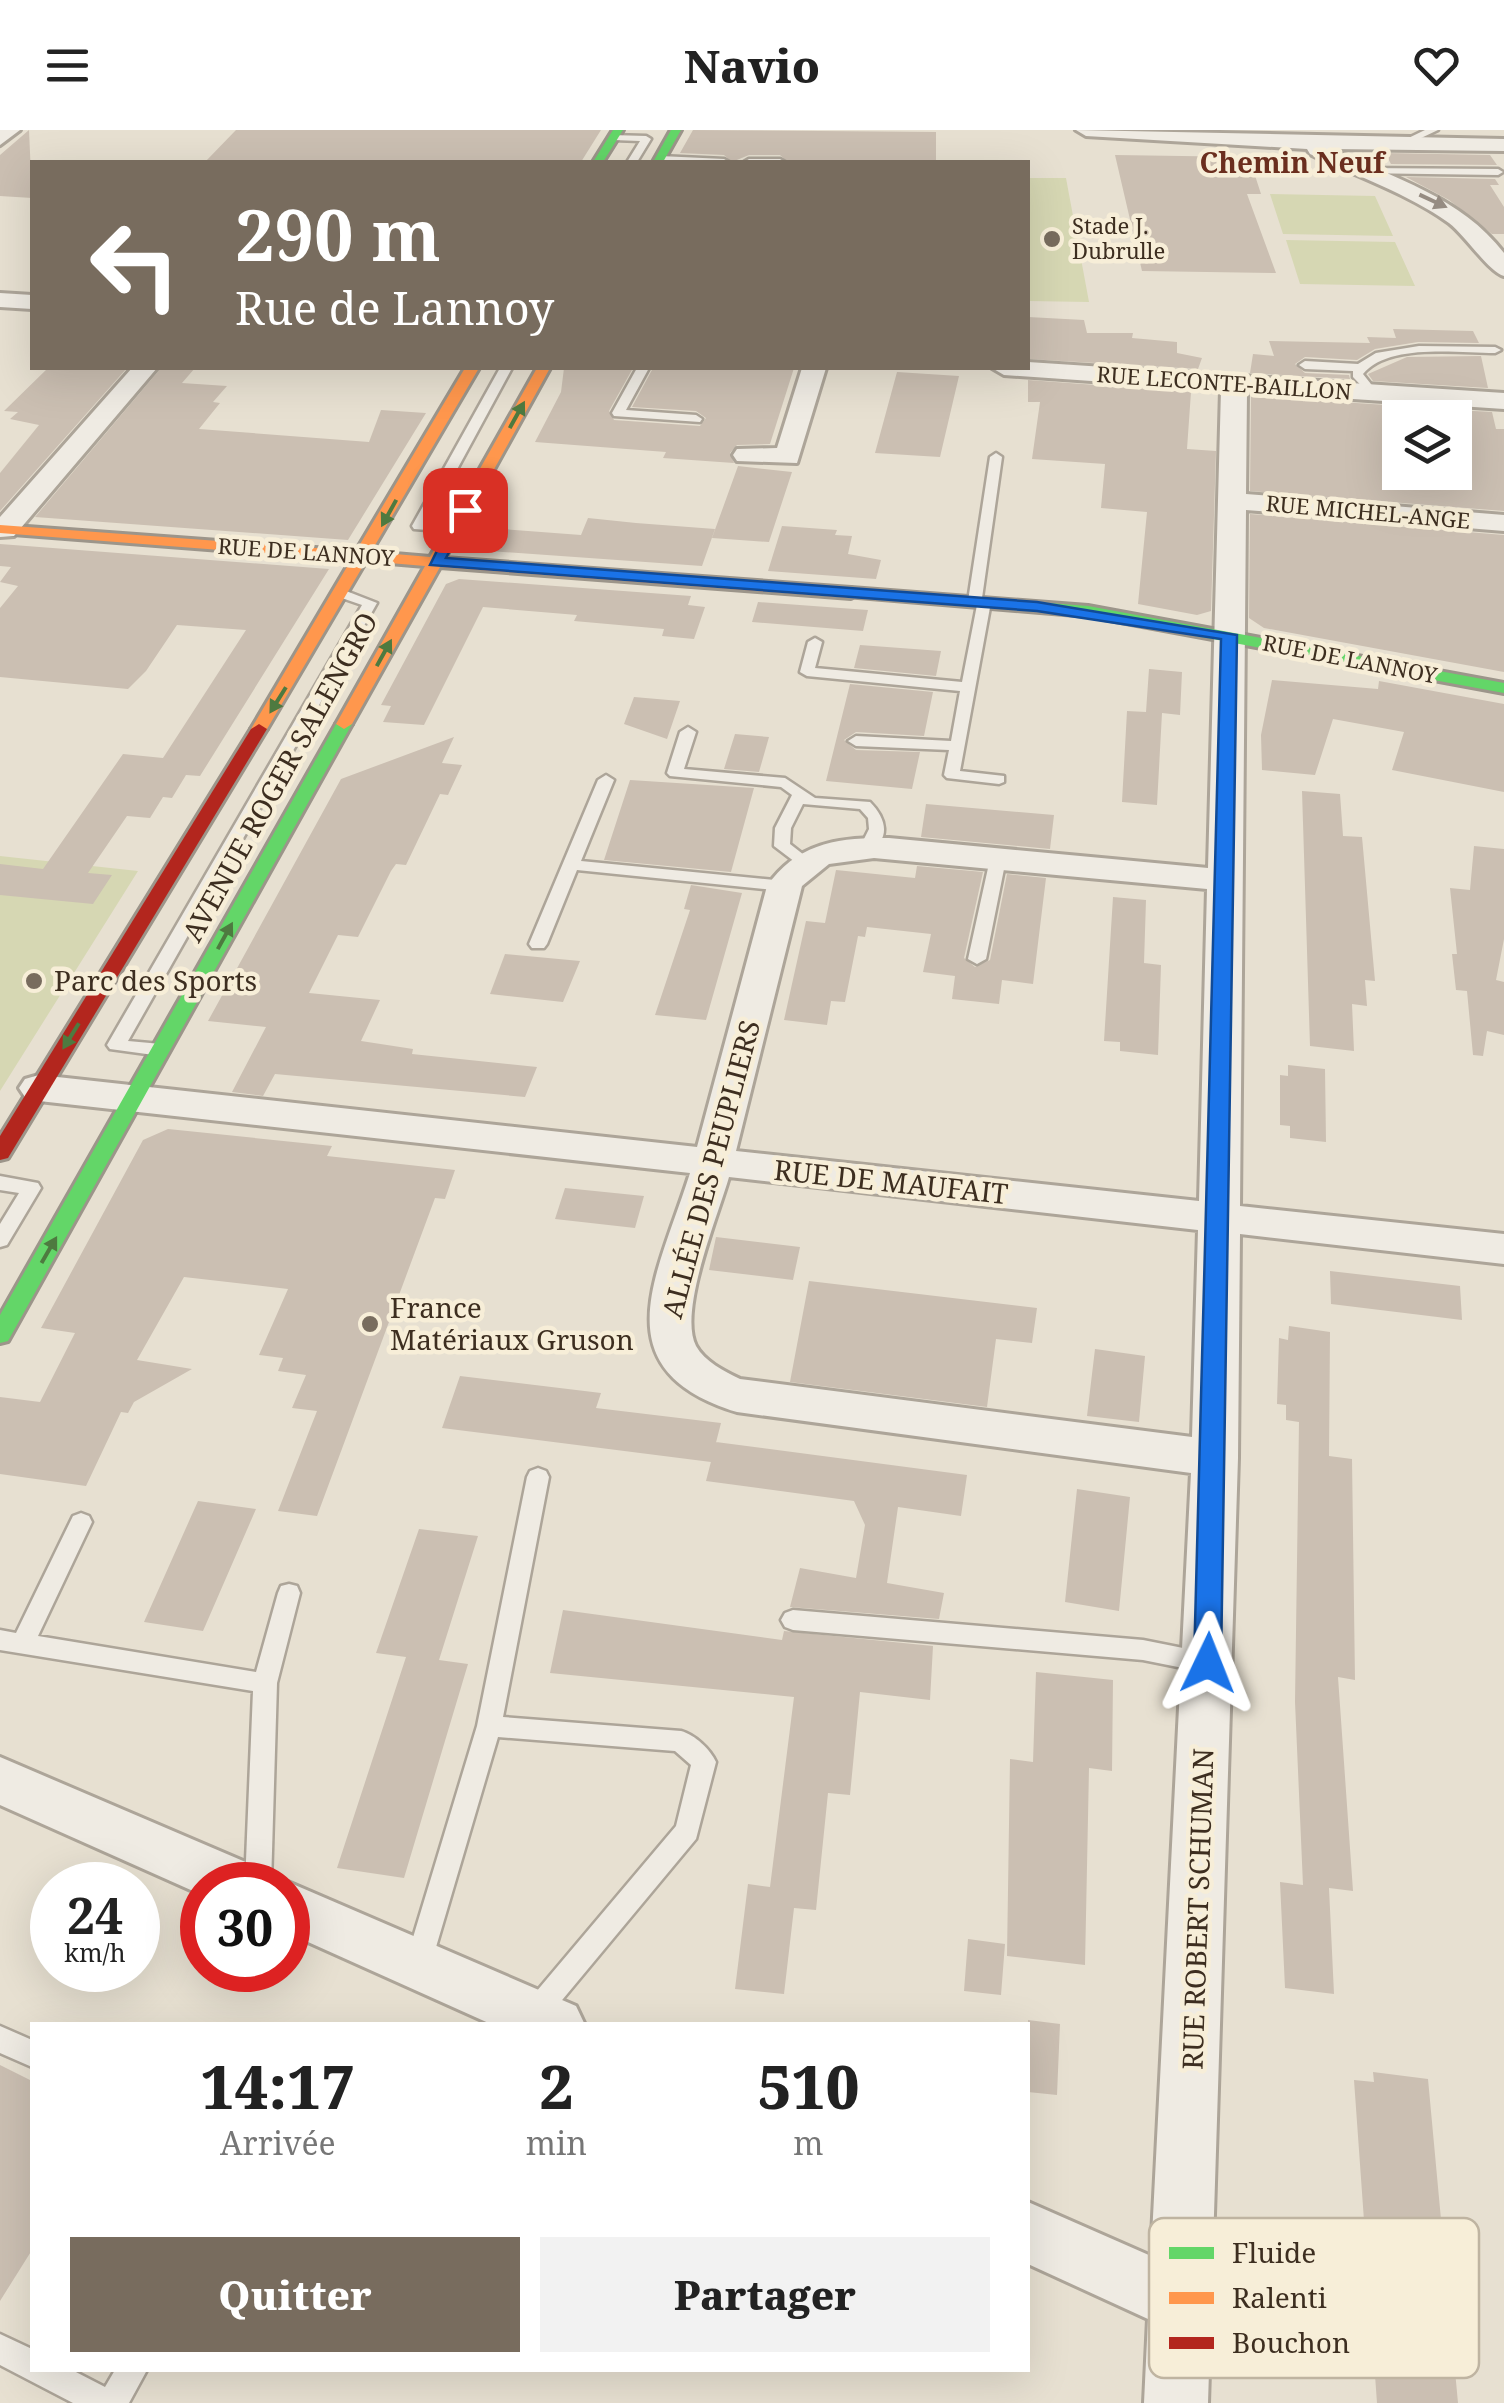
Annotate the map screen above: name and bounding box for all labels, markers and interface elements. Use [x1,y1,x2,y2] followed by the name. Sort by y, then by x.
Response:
[684,35,820,96] text: Navio
[40,38,95,93] icon: menu
[1409,38,1464,93] icon: heart
[1200,143,1387,181] district label: Chemin Neuf
[235,186,441,282] text: 290 m
[1418,193,1447,210] one-way arrow
[70,200,200,330] icon: left
[1072,210,1165,265] place label: Stade J. Dubrulle
[1041,228,1063,250] marker: Stade J. Dubrulle
[235,277,554,338] text: Rue de Lannoy
[1096,358,1353,406] street label: RUE LECONTE-BAILLON
[1382,400,1472,490] map controls
[1382,400,1472,490] button: layers
[508,401,526,429] one-way arrow
[423,468,508,553] pin
[438,483,493,538] icon: arrive
[1265,487,1472,535] street label: RUE MICHEL-ANGE
[380,498,397,527] one-way arrow
[217,530,396,572] street label: RUE DE LANNOY
[173,605,386,948] street label: AVENUE ROGER SALENGRO
[1260,626,1440,690] street label: RUE DE LANNOY
[375,639,392,667] one-way arrow
[269,686,288,713] one-way arrow
[216,922,233,951] one-way arrow
[54,961,257,999] place label: Parc des Sports
[23,970,45,992] marker: Parc des Sports
[652,1015,768,1322] street label: ALLÉE DES PEUPLIERS
[63,1022,80,1050] one-way arrow
[772,1150,1010,1212] street label: RUE DE MAUFAIT
[40,1236,57,1265] one-way arrow
[390,1288,634,1358] place label: France Matériaux Gruson
[359,1313,381,1335] marker: France Matériaux Gruson
[1156,1611,1260,1715] position arrow
[1172,1748,1222,2070] street label: RUE ROBERT SCHUMAN
[180,1862,310,1992] speed limit sign: 30
[67,1881,123,1949] text: 24
[64,1935,126,1969] text: km/h
[201,2045,355,2127] text: 14:17
[539,2045,573,2127] text: 2
[757,2045,859,2127] text: 510
[220,2121,336,2164] text: Arrivée
[526,2121,587,2164] text: min
[793,2121,824,2164] text: m
[1149,2218,1479,2378] legend
[1232,2233,1316,2271] text: Fluide
[70,2237,520,2352] button: Quitter
[540,2237,990,2352] button: Partager
[1232,2278,1327,2316] text: Ralenti
[1232,2323,1350,2361] text: Bouchon

